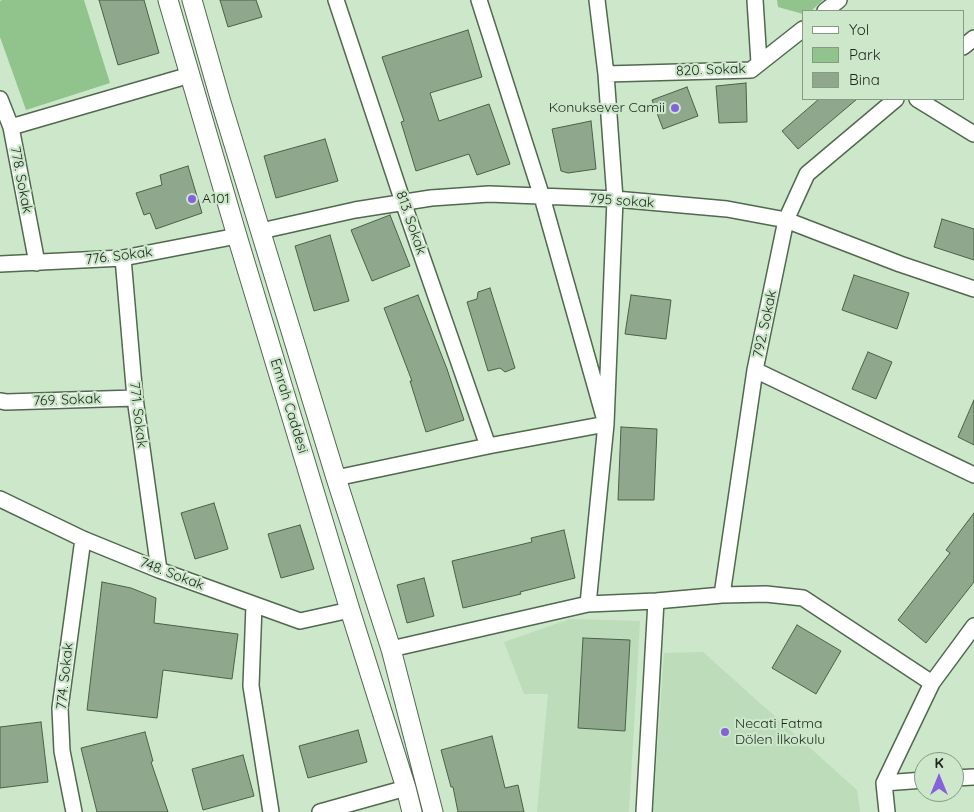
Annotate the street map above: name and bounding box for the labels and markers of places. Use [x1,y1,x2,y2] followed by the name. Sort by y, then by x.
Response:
[549,100,665,116] place label: Konuksever Camii
[669,102,681,114] marker: Konuksever Camii
[202,191,230,207] place label: A101
[186,193,198,205] marker: A101
[735,716,825,749] place label: Necati Fatma Dölen İlkokulu
[719,726,731,738] marker: Necati Fatma Dölen İlkokulu

